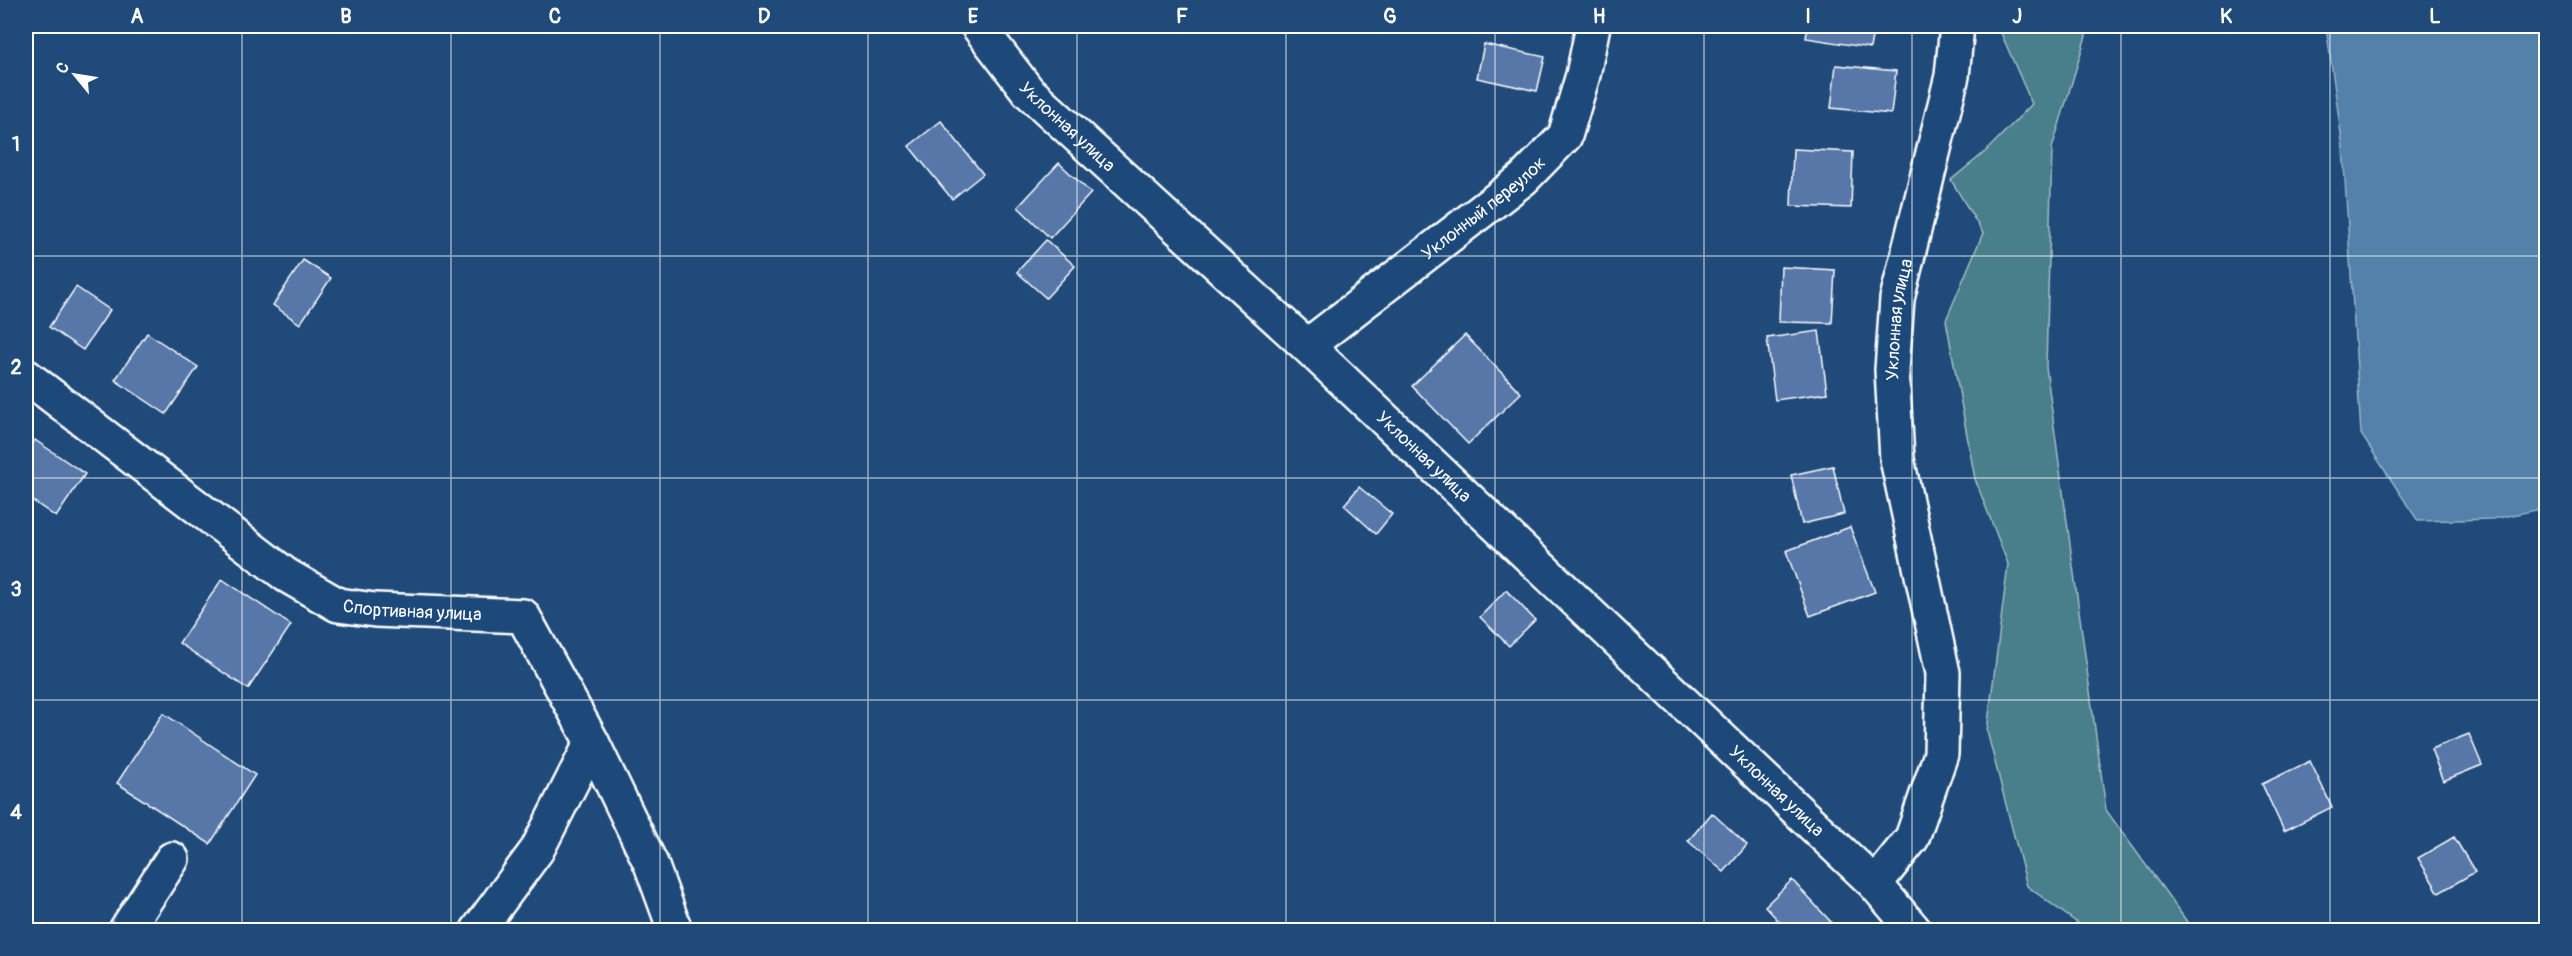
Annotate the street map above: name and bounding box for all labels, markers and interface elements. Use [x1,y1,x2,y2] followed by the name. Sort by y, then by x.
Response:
[131,4,144,29] text: A
[340,4,352,29] text: B
[549,4,561,29] text: C
[758,4,771,29] text: D
[968,4,979,29] text: E
[1176,4,1188,29] text: F
[1383,4,1397,29] text: G
[1593,4,1606,29] text: H
[1805,4,1811,29] text: I
[2012,4,2022,29] text: J
[2220,4,2232,29] text: K
[2429,4,2441,29] text: L
[45,45,105,105] north arrow
[52,59,74,77] text: С
[1013,78,1120,177] street label: Уклонная улица
[12,132,20,157] text: 1
[1417,152,1551,265] street label: Уклонный переулок
[1881,256,1919,381] street label: Уклонная улица
[10,355,22,380] text: 2
[1371,407,1476,508] street label: Уклонная улица
[10,577,22,602] text: 3
[341,595,482,626] street label: Спортивная улица
[1724,741,1829,842] street label: Уклонная улица
[10,800,22,825] text: 4

